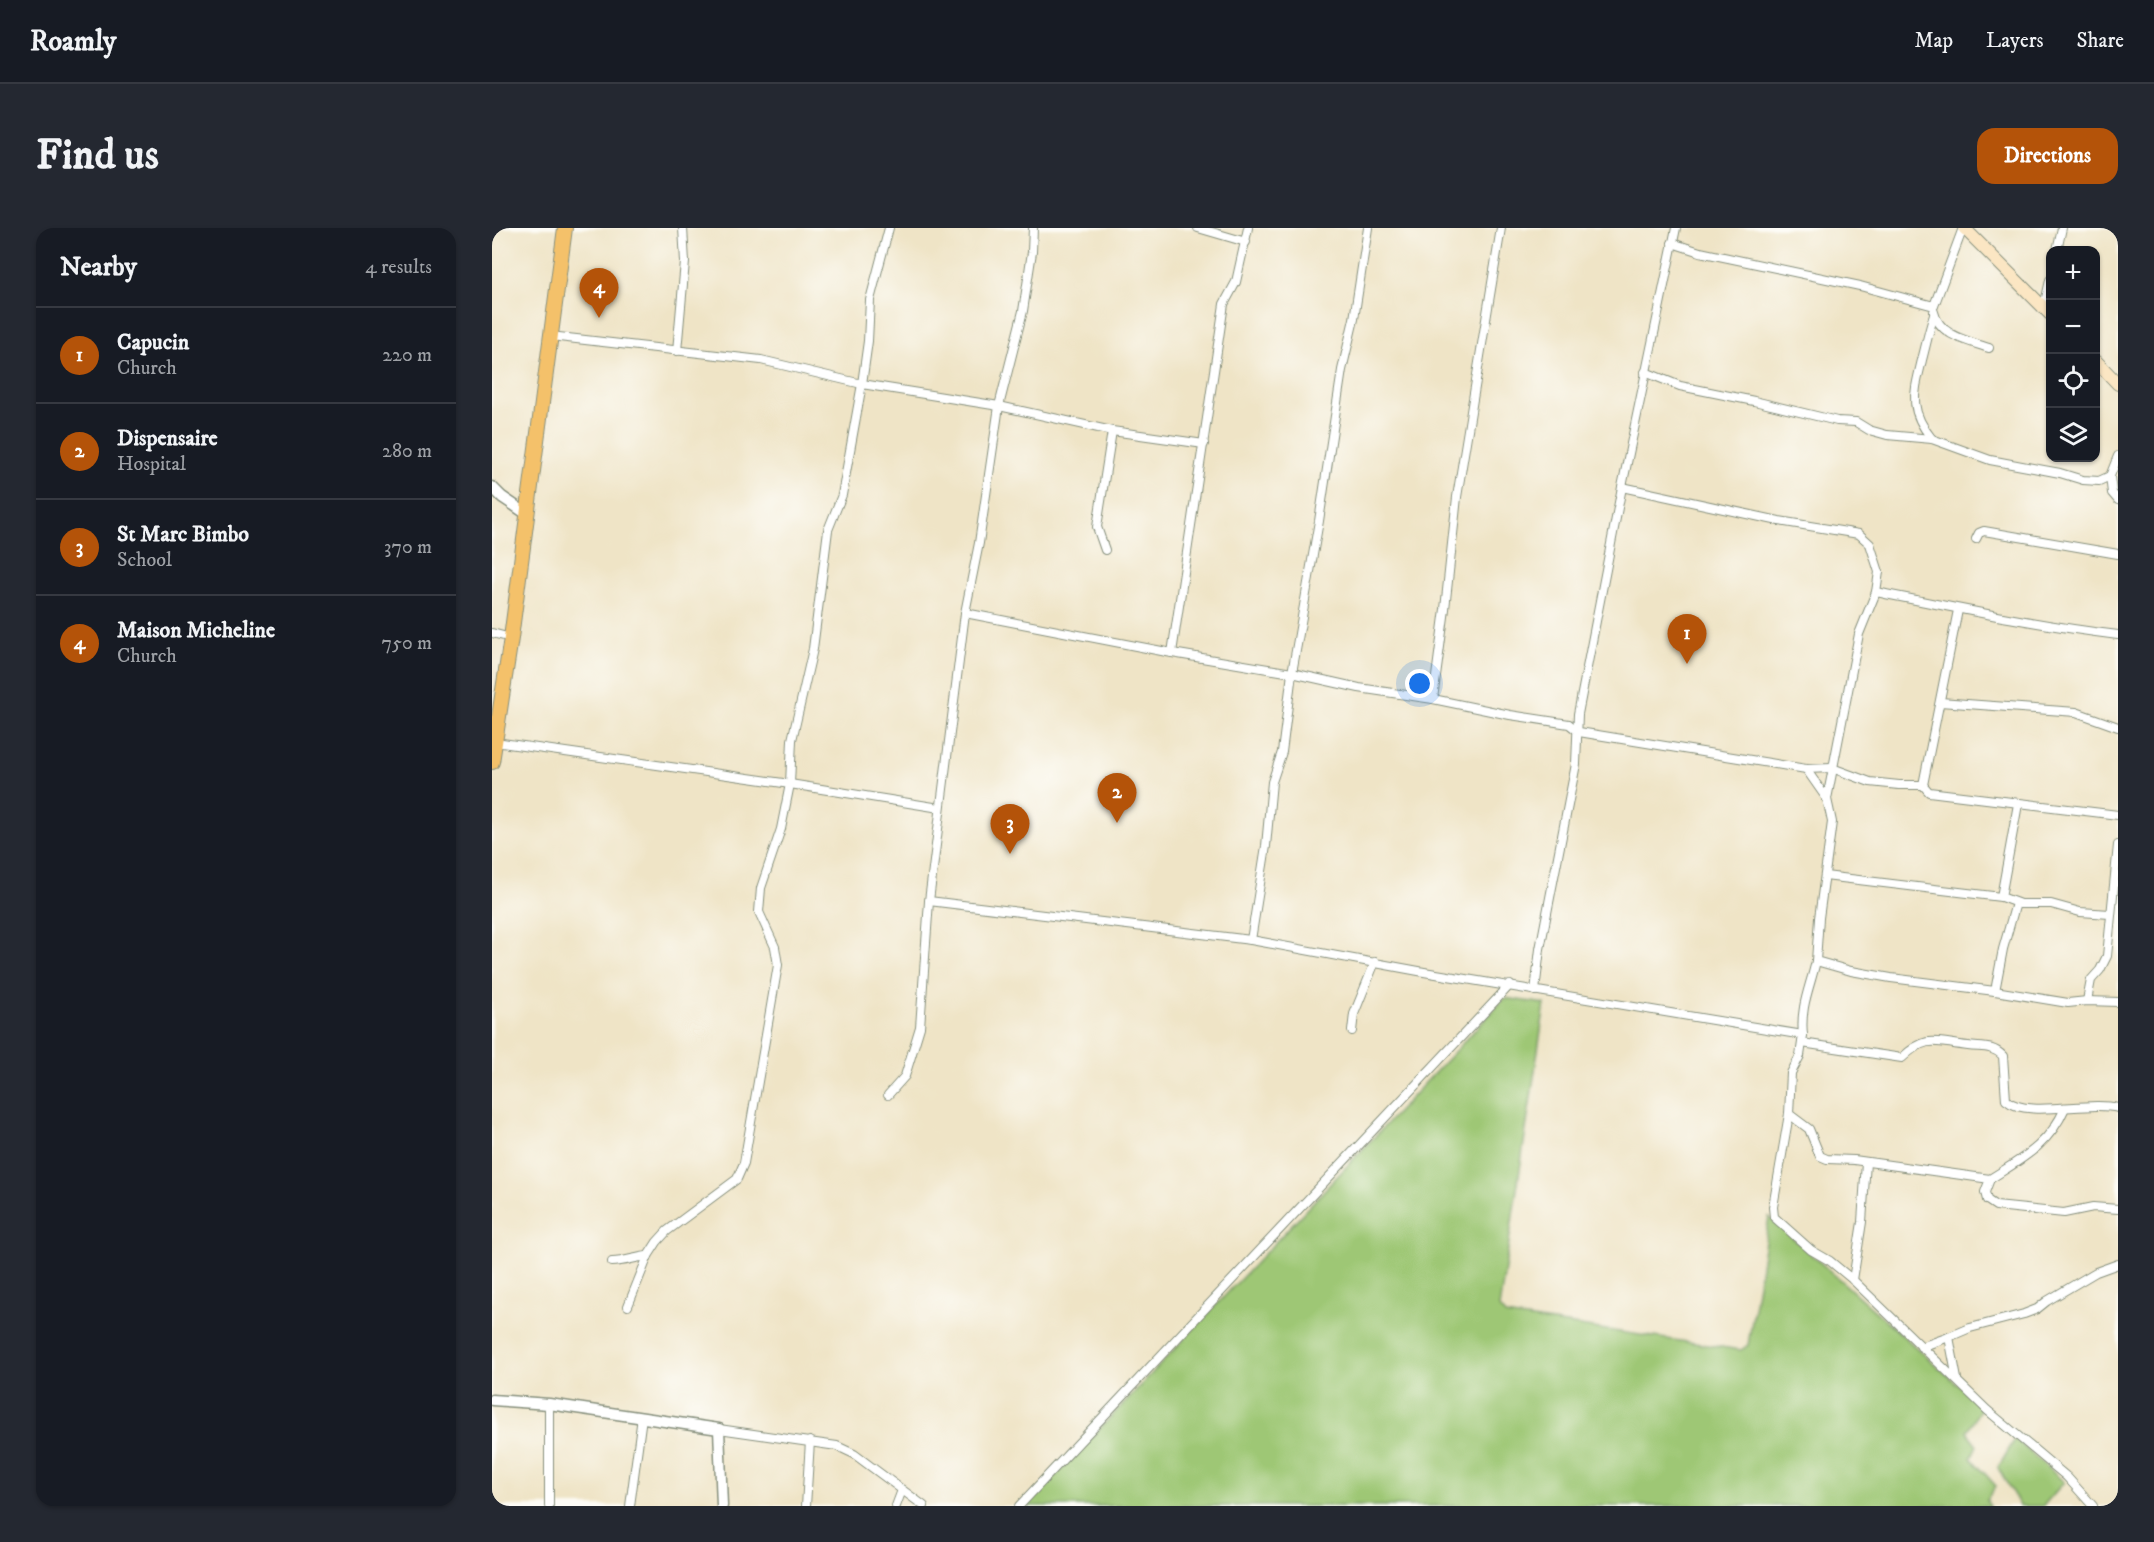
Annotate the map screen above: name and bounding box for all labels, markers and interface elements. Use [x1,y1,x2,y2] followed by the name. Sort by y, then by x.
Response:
[30,24,116,59] text: Roamly
[1914,28,1953,54] text: Map
[1986,28,2044,54] text: Layers
[2077,28,2124,54] text: Share
[1977,128,2118,184] button: Directions
[36,130,159,182] text: Find us
[2046,246,2100,462] map controls
[2046,246,2100,300] button: +
[60,251,137,284] text: Nearby
[365,255,432,280] text: 4 results
[580,268,618,318] pin: 4
[2046,300,2100,354] button: −
[117,329,189,356] text: Capucin
[76,343,83,368] text: 1
[382,343,432,368] text: 220 m
[2046,354,2100,408] button: locate
[117,356,177,381] text: Church
[2046,408,2100,462] button: layers
[117,425,218,452] text: Dispensaire
[75,439,84,464] text: 2
[382,439,432,464] text: 280 m
[117,452,186,477] text: Hospital
[117,521,249,548] text: St Marc Bimbo
[76,535,83,560] text: 3
[384,535,432,560] text: 370 m
[117,548,172,573] text: School
[1668,614,1706,664] pin: 1
[117,617,275,644] text: Maison Micheline
[74,631,85,656] text: 4
[382,631,432,656] text: 750 m
[117,644,177,669] text: Church
[1405,669,1434,698] your location
[1098,774,1136,823] pin: 2
[990,804,1030,854] pin: 3

